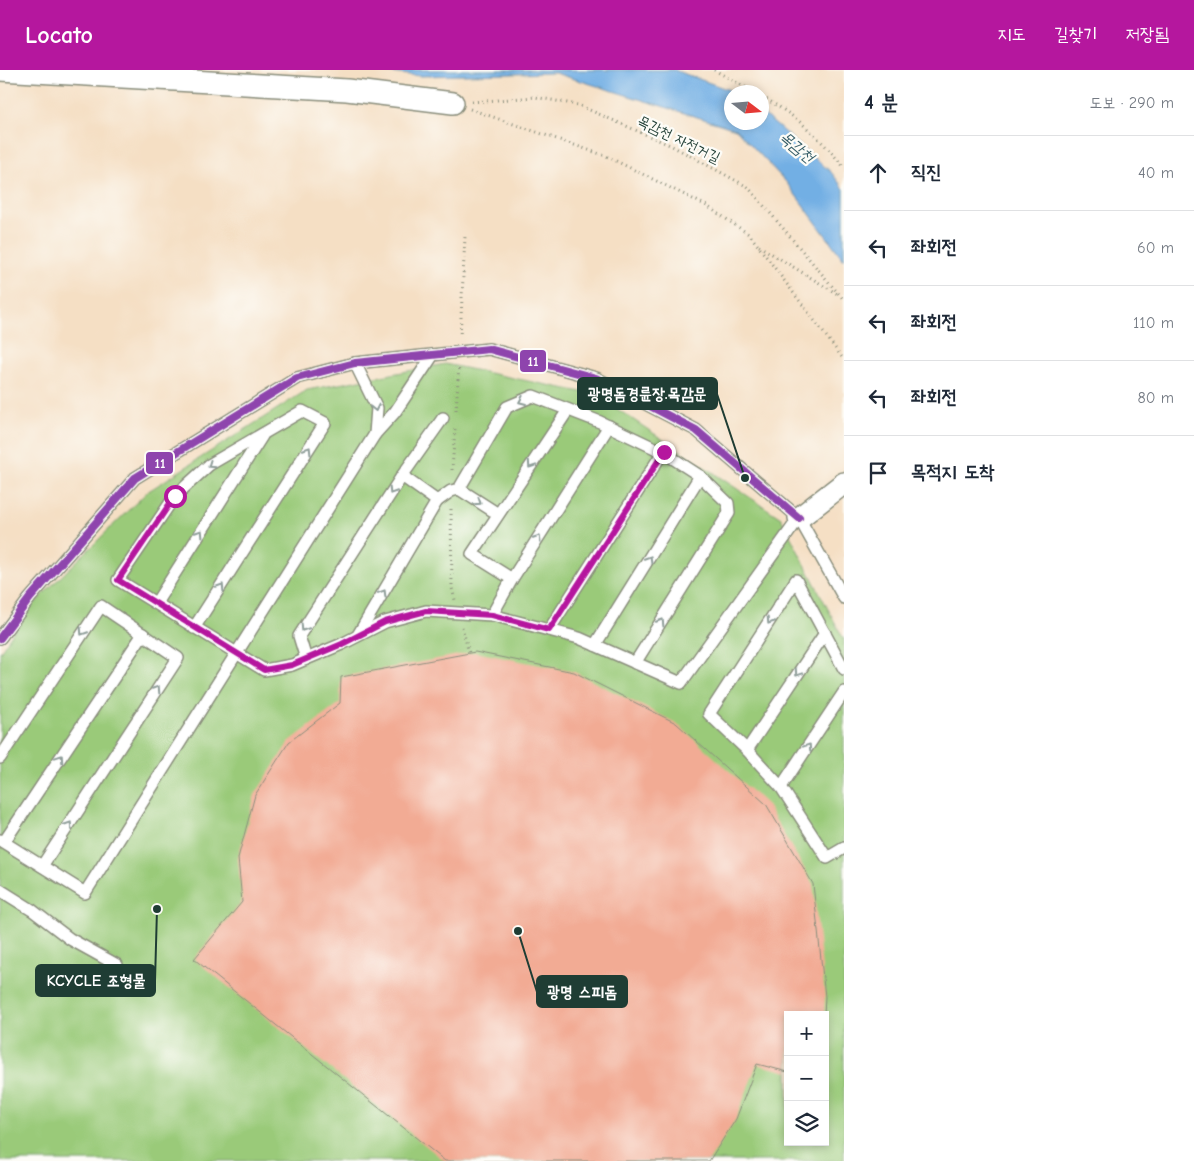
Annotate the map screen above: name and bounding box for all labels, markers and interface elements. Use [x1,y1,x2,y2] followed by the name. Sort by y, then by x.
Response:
[25,21,93,49] text: Locato
[997,24,1026,45] text: 지도
[1054,24,1098,45] text: 길찾기
[1126,24,1169,45] text: 저장됨
[724,85,769,130] north arrow
[864,90,898,114] text: 4 분
[1090,94,1174,112] text: 도보 · 290 m
[635,111,723,167] street label: 목감천 자전거길
[776,128,819,168] water label: 목감천
[864,159,892,187] icon: ahead
[911,161,942,183] text: 직진
[1138,164,1174,182] text: 40 m
[864,234,892,262] icon: left
[911,236,957,258] text: 좌회전
[1137,239,1174,257] text: 60 m
[864,309,892,337] icon: left
[911,311,957,333] text: 좌회전
[1133,314,1174,332] text: 110 m
[519,349,547,373] line badge: 11
[527,353,539,370] text: 11
[578,378,717,409] callout: 광명돔경륜장.목감문
[864,384,892,412] icon: left
[588,385,707,403] text: 광명돔경륜장.목감문
[911,386,957,408] text: 좌회전
[1137,389,1174,407] text: 80 m
[518,394,527,405] one-way arrow
[369,403,379,412] one-way arrow
[653,441,676,464] route end
[301,446,311,455] one-way arrow
[145,451,174,475] line badge: 11
[154,455,166,472] text: 11
[207,459,217,468] one-way arrow
[528,459,538,468] one-way arrow
[864,459,892,487] icon: arrive
[911,461,994,483] text: 목적지 도착
[164,485,187,508] route start
[389,486,399,495] one-way arrow
[473,495,482,505] one-way arrow
[194,529,204,538] one-way arrow
[532,534,542,543] one-way arrow
[642,556,652,565] one-way arrow
[214,583,224,592] one-way arrow
[377,590,387,599] one-way arrow
[766,615,776,624] one-way arrow
[655,618,664,627] one-way arrow
[301,622,310,631] one-way arrow
[80,627,90,636] one-way arrow
[794,668,804,677] one-way arrow
[151,686,161,695] one-way arrow
[802,743,811,752] one-way arrow
[54,754,63,764] one-way arrow
[62,822,72,831] one-way arrow
[36,965,155,996] callout: KCYCLE 조형물
[47,972,146,990] text: KCYCLE 조형물
[537,976,627,1007] callout: 광명 스피돔
[547,983,617,1001] text: 광명 스피돔
[784,1011,829,1146] map controls
[784,1011,829,1056] button: +
[784,1056,829,1101] button: −
[784,1101,829,1146] button: layers

